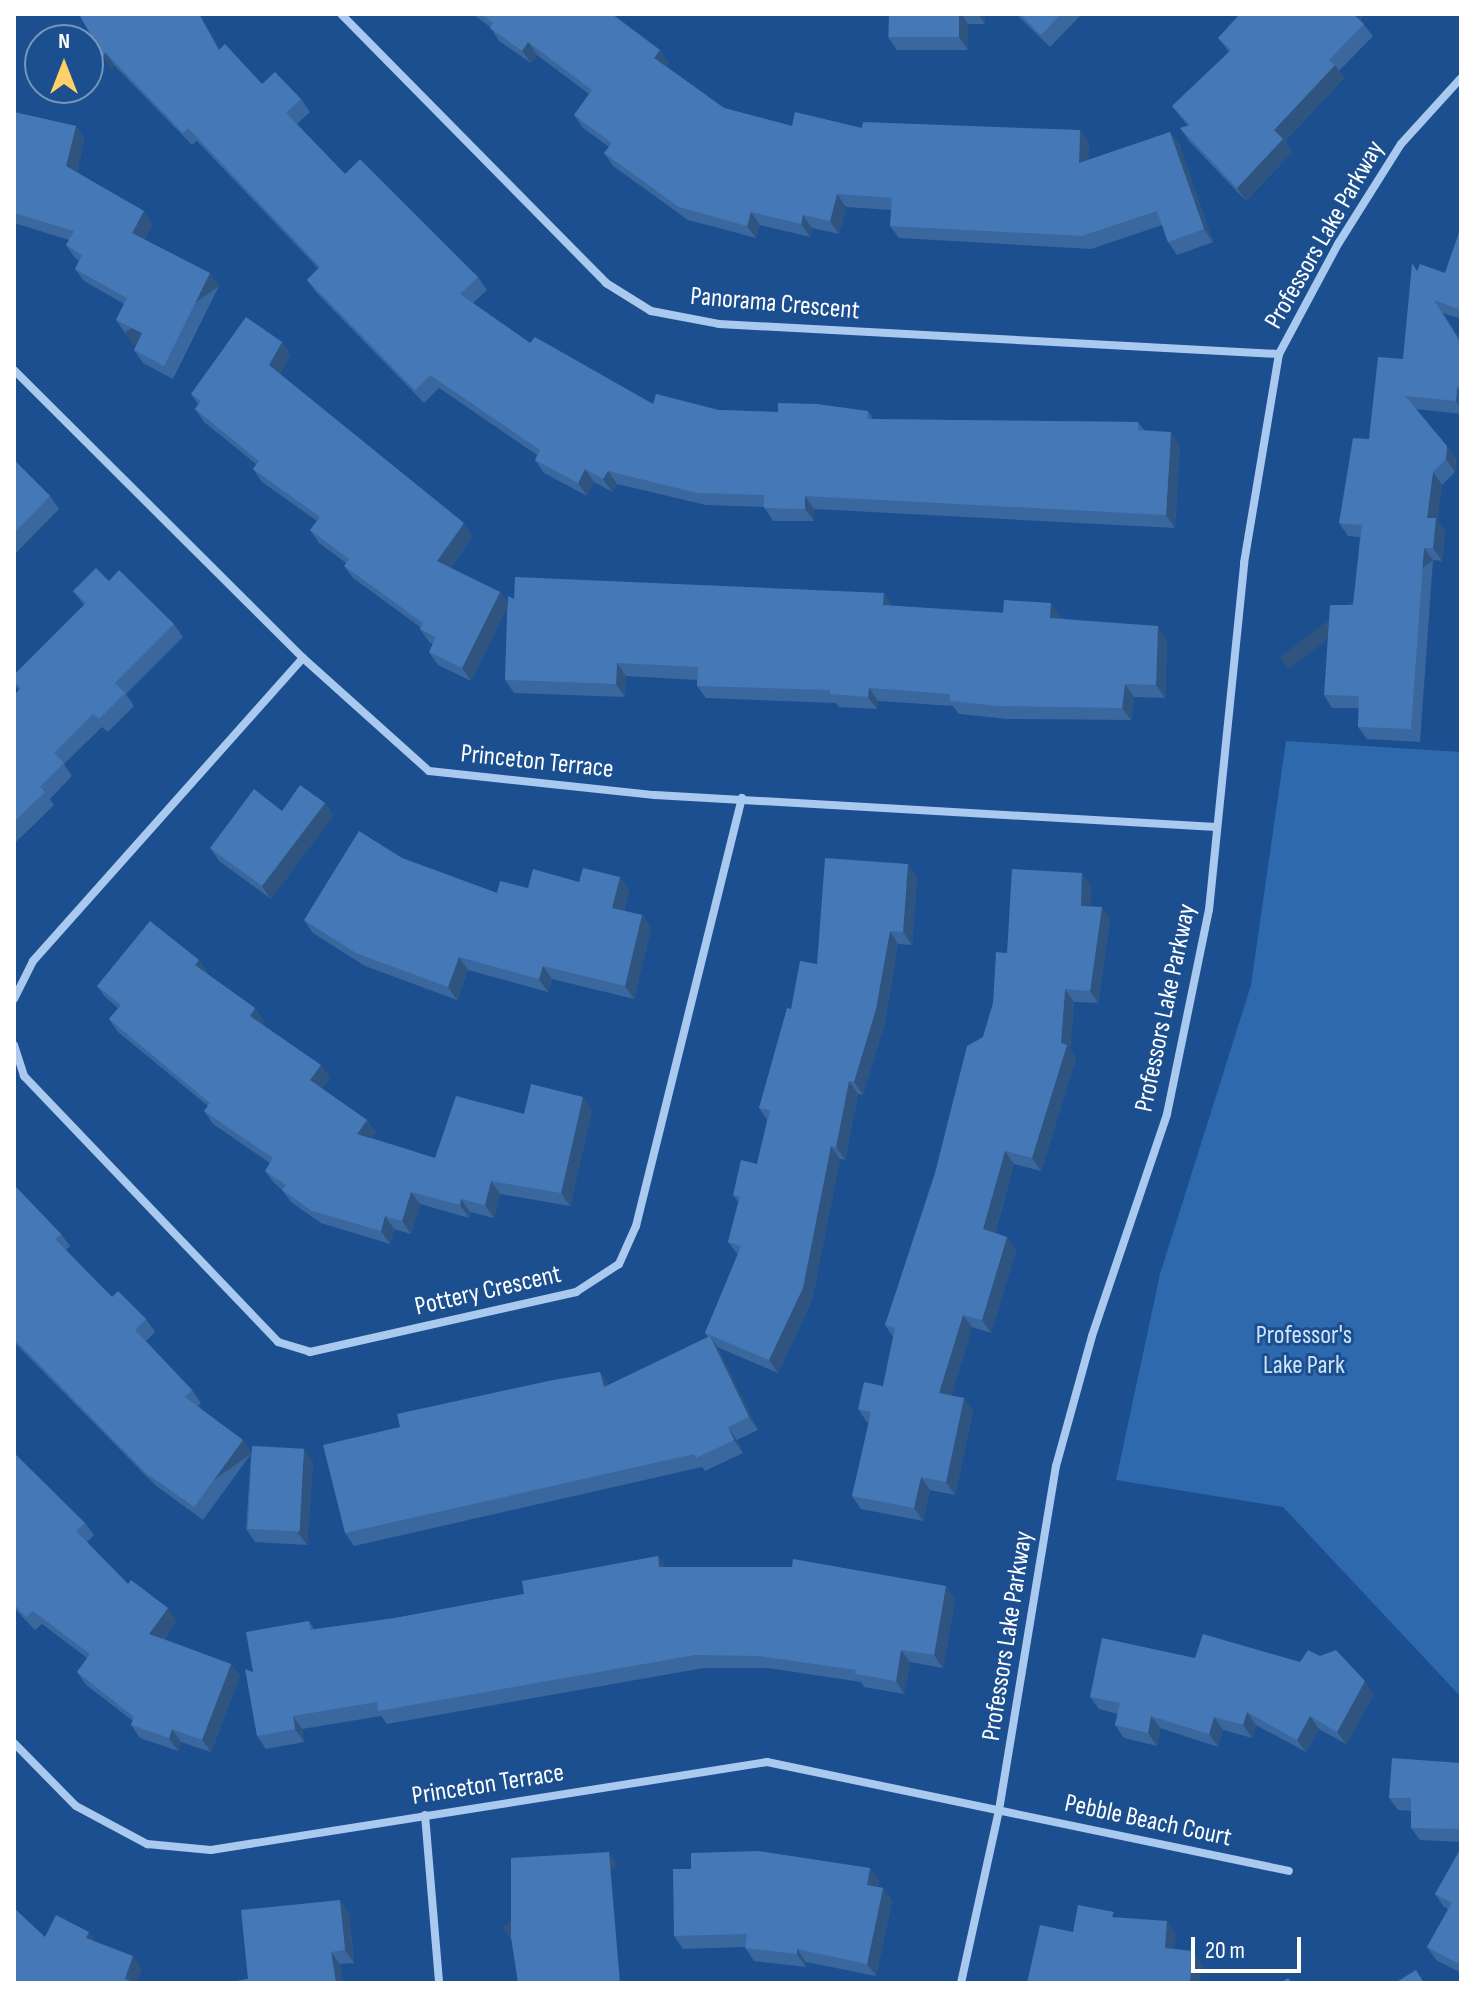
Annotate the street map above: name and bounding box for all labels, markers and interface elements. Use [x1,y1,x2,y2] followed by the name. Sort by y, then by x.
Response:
[24,24,104,104] north arrow
[58,28,70,55] text: N
[1259,136,1391,334] street label: Professors Lake Parkway
[689,281,861,327] street label: Panorama Crescent
[459,738,615,786] street label: Princeton Terrace
[1129,901,1203,1115] street label: Professors Lake Parkway
[412,1259,564,1323] street label: Pottery Crescent
[1256,1320,1352,1382] park label: Professor's Lake Park
[976,1529,1040,1743] street label: Professors Lake Parkway
[410,1758,566,1812] street label: Princeton Terrace
[1062,1788,1234,1854] street label: Pebble Beach Court
[1195,1921,1305,1971] scale bar
[1205,1936,1245,1965] text: 20 m

